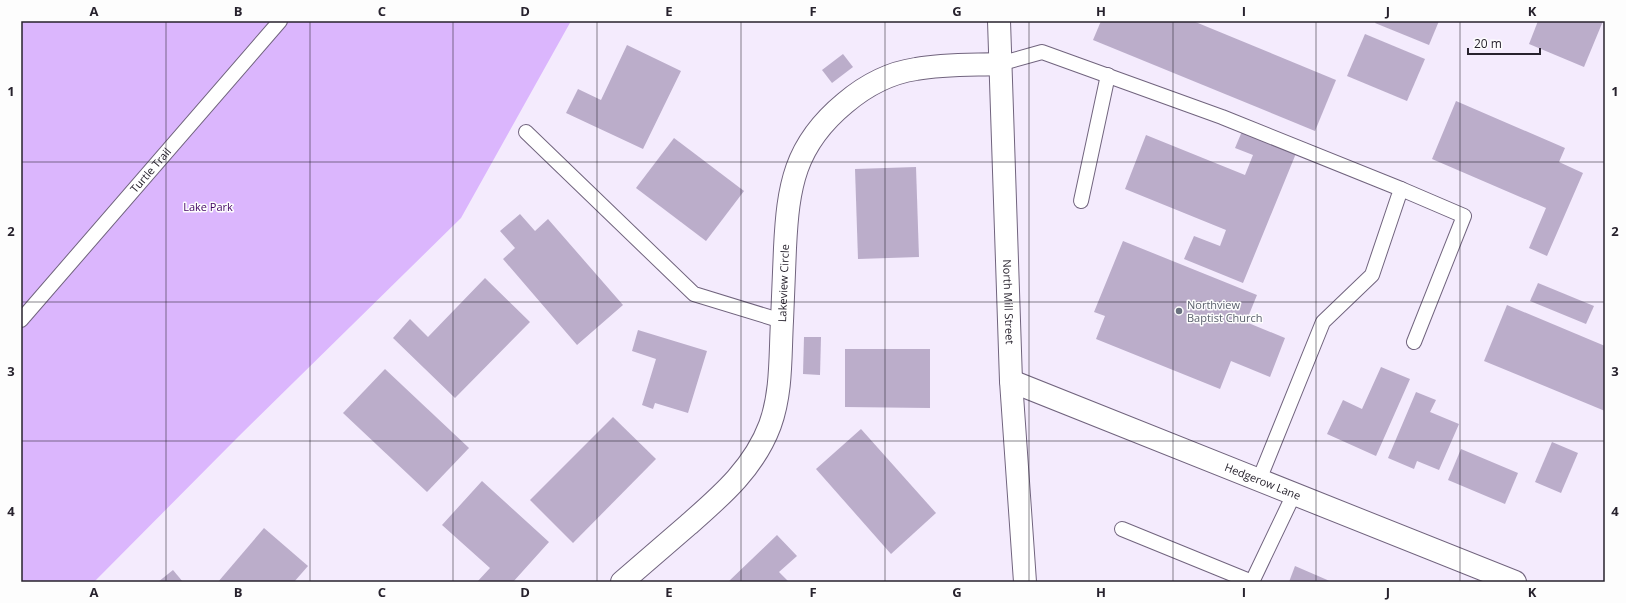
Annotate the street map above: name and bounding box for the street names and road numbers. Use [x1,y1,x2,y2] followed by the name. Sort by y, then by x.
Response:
[126,144,174,196] street label: Turtle Trail
[774,244,792,322] street label: Lakeview Circle
[1000,259,1018,345] street label: North Mill Street
[1223,459,1303,503] street label: Hedgerow Lane

